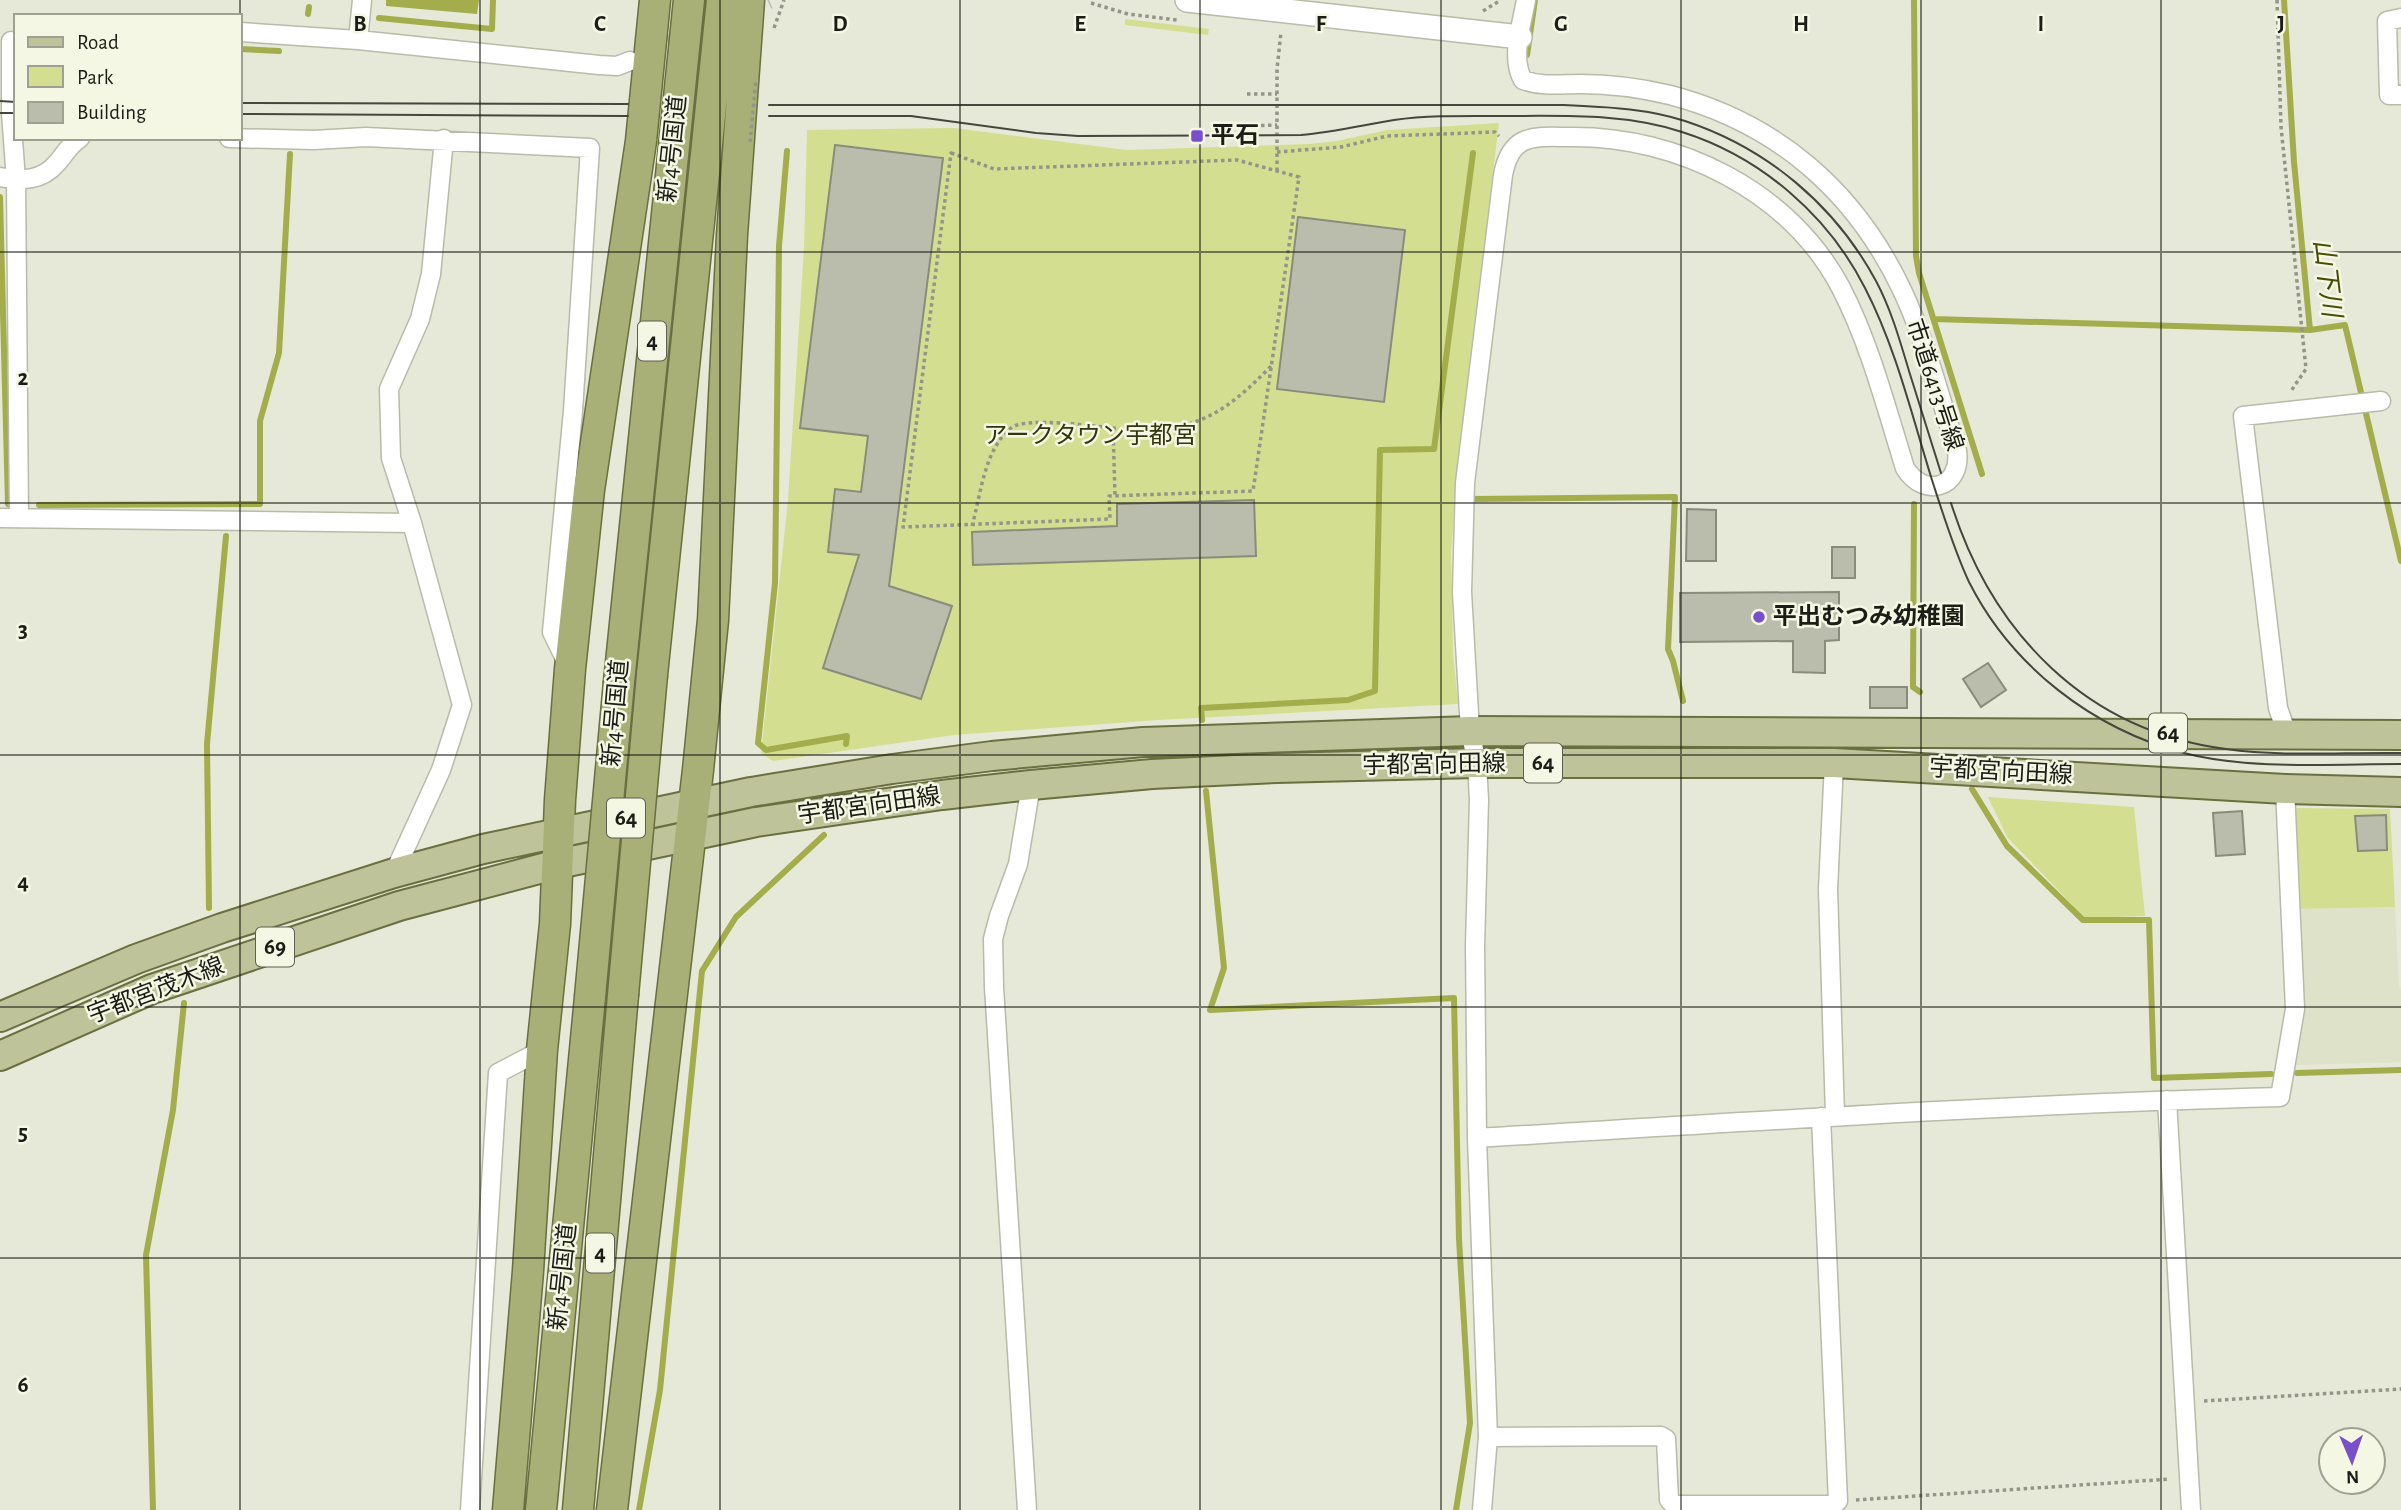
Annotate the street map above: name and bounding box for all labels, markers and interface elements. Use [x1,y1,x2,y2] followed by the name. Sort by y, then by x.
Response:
[353,13,367,36] text: B
[594,13,606,36] text: C
[832,13,848,36] text: D
[1074,13,1086,36] text: E
[1316,13,1327,36] text: F
[1554,13,1568,36] text: G
[1793,13,1809,36] text: H
[2038,13,2044,36] text: I
[2277,13,2285,36] text: J
[14,14,242,140] legend
[77,32,119,53] text: Road
[77,67,114,88] text: Park
[653,94,691,204] street label: 新4号国道
[77,102,147,123] text: Building
[1211,124,1259,148] place label: 平石
[1189,128,1205,144] marker: 平石
[2309,238,2346,321] water label: 山下川
[1901,316,1968,454] street label: 市道6413号線
[638,322,666,360] road number: 4
[18,367,29,390] text: 2
[983,422,1197,448] park label: アークタウン宇都宮
[1773,603,1965,629] place label: 平出むつみ幼稚園
[1751,609,1767,625] marker: 平出むつみ幼稚園
[18,619,28,642] text: 3
[597,658,633,768] street label: 新4号国道
[2149,713,2187,752] road number: 64
[1524,744,1562,782] road number: 64
[1362,750,1506,778] street label: 宇都宮向田線
[1928,754,2074,788] street label: 宇都宮向田線
[796,782,942,828] street label: 宇都宮向田線
[607,798,645,838] road number: 64
[17,871,29,894] text: 4
[256,928,294,966] road number: 69
[84,952,228,1028] street label: 宇都宮茂木線
[18,1122,28,1145] text: 5
[543,1222,581,1332] street label: 新4号国道
[586,1234,614,1272] road number: 4
[17,1374,29,1397] text: 6
[2317,1426,2387,1496] north arrow
[2346,1467,2359,1486] text: N

